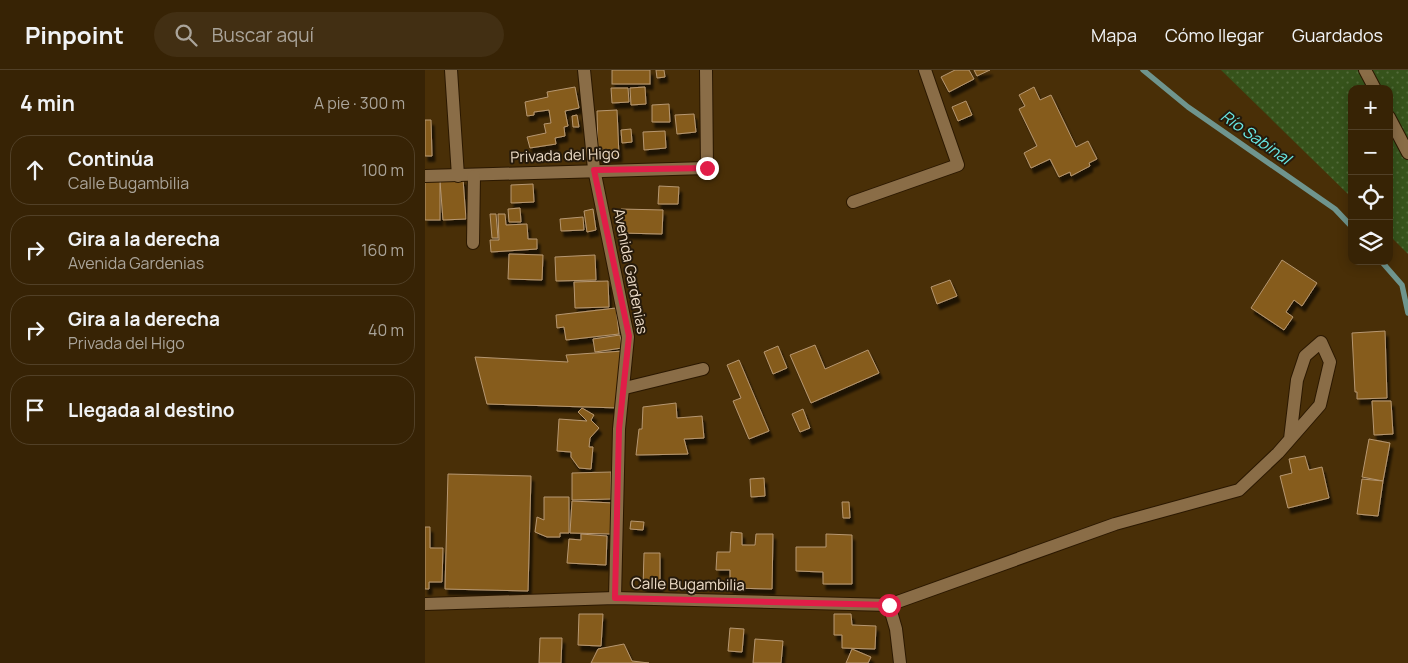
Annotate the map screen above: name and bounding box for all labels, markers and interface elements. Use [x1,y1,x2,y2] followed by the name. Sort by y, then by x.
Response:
[154,12,504,57] search box
[25,18,124,51] text: Pinpoint
[172,21,200,49] icon: search
[212,22,314,48] text: Buscar aquí
[1091,23,1137,47] text: Mapa
[1165,23,1264,47] text: Cómo llegar
[1292,23,1383,47] text: Guardados
[1348,85,1393,265] map controls
[1348,85,1393,130] button: +
[20,89,75,117] text: 4 min
[314,92,405,114] text: A pie · 300 m
[1217,105,1297,170] water label: Río Sabinal
[1348,130,1393,175] button: −
[510,143,620,167] street label: Privada del Higo
[68,146,154,172] text: Continúa
[21,156,49,184] icon: ahead
[696,157,719,180] route end
[361,159,404,181] text: 100 m
[68,172,189,194] text: Calle Bugambilia
[1348,175,1393,220] button: locate
[609,206,654,336] street label: Avenida Gardenias
[1348,220,1393,265] button: layers
[68,226,220,252] text: Gira a la derecha
[21,236,49,264] icon: right
[361,239,404,261] text: 160 m
[68,252,204,274] text: Avenida Gardenias
[68,306,220,332] text: Gira a la derecha
[21,316,49,344] icon: right
[368,319,404,341] text: 40 m
[68,332,185,354] text: Privada del Higo
[21,396,49,424] icon: arrive
[68,397,235,423] text: Llegada al destino
[631,573,745,595] street label: Calle Bugambilia
[878,594,901,617] route start

